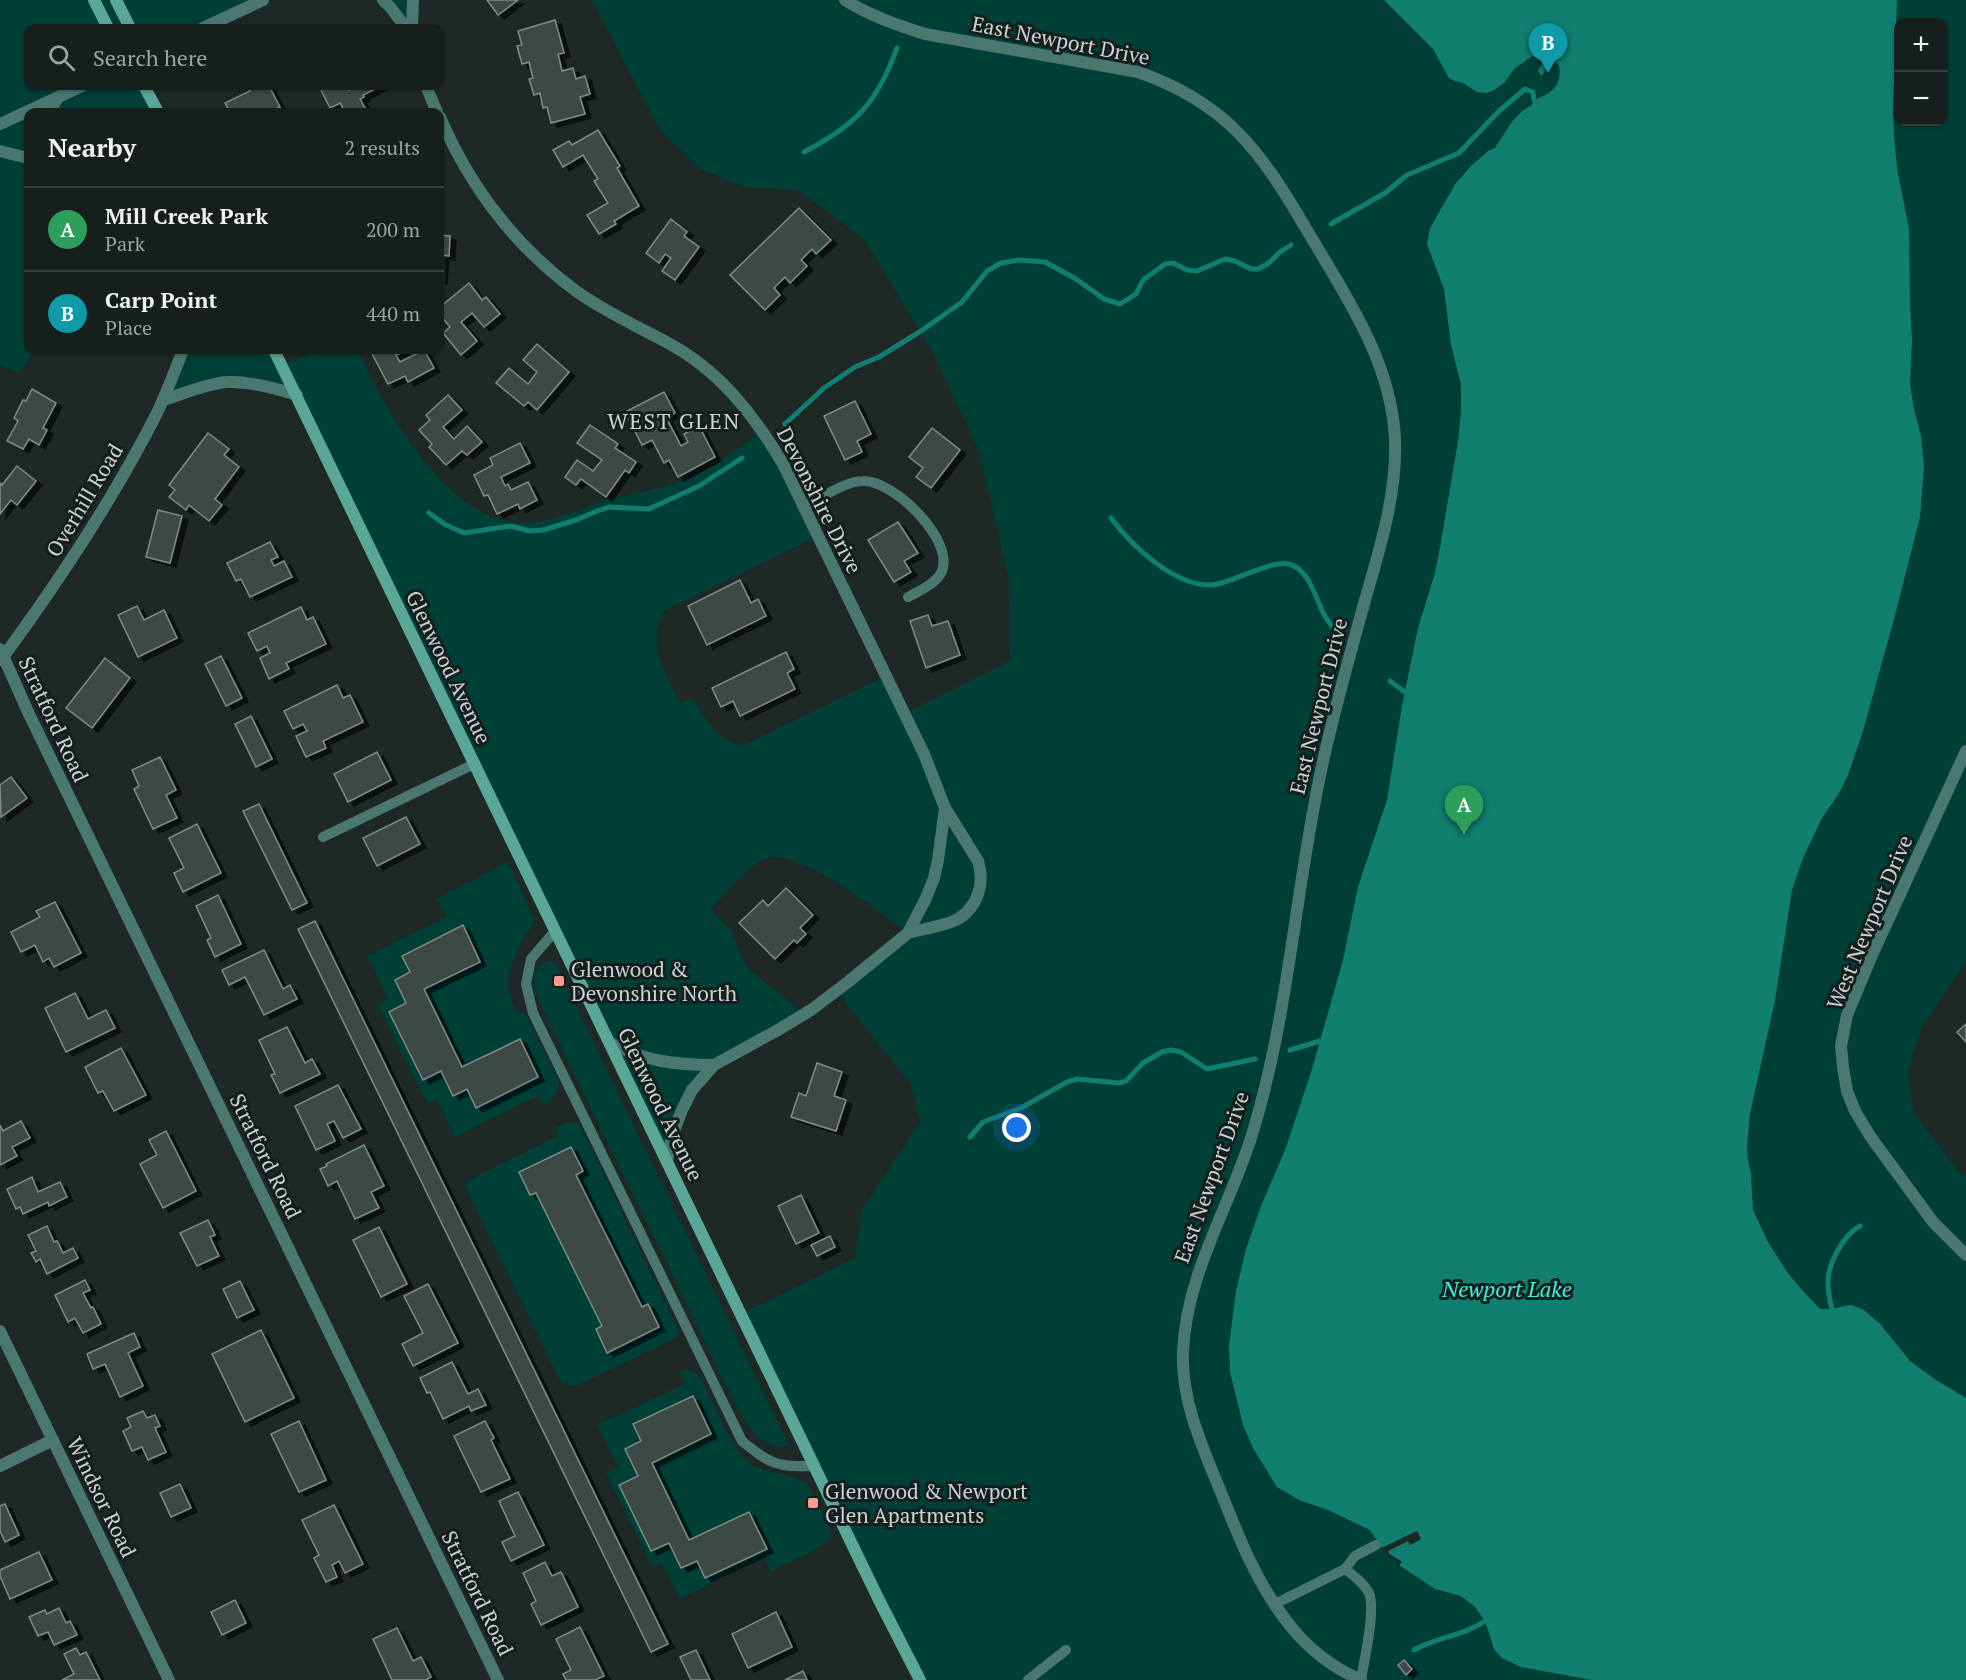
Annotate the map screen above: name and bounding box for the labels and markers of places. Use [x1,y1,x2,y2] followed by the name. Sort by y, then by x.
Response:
[1528,23,1568,73] pin: B
[1444,786,1484,835] pin: A
[571,955,737,1007] place label: Glenwood & Devonshire North
[552,974,566,988] marker: Glenwood & Devonshire North
[825,1477,1028,1529] place label: Glenwood & Newport Glen Apartments
[806,1496,820,1510] marker: Glenwood & Newport Glen Apartments

